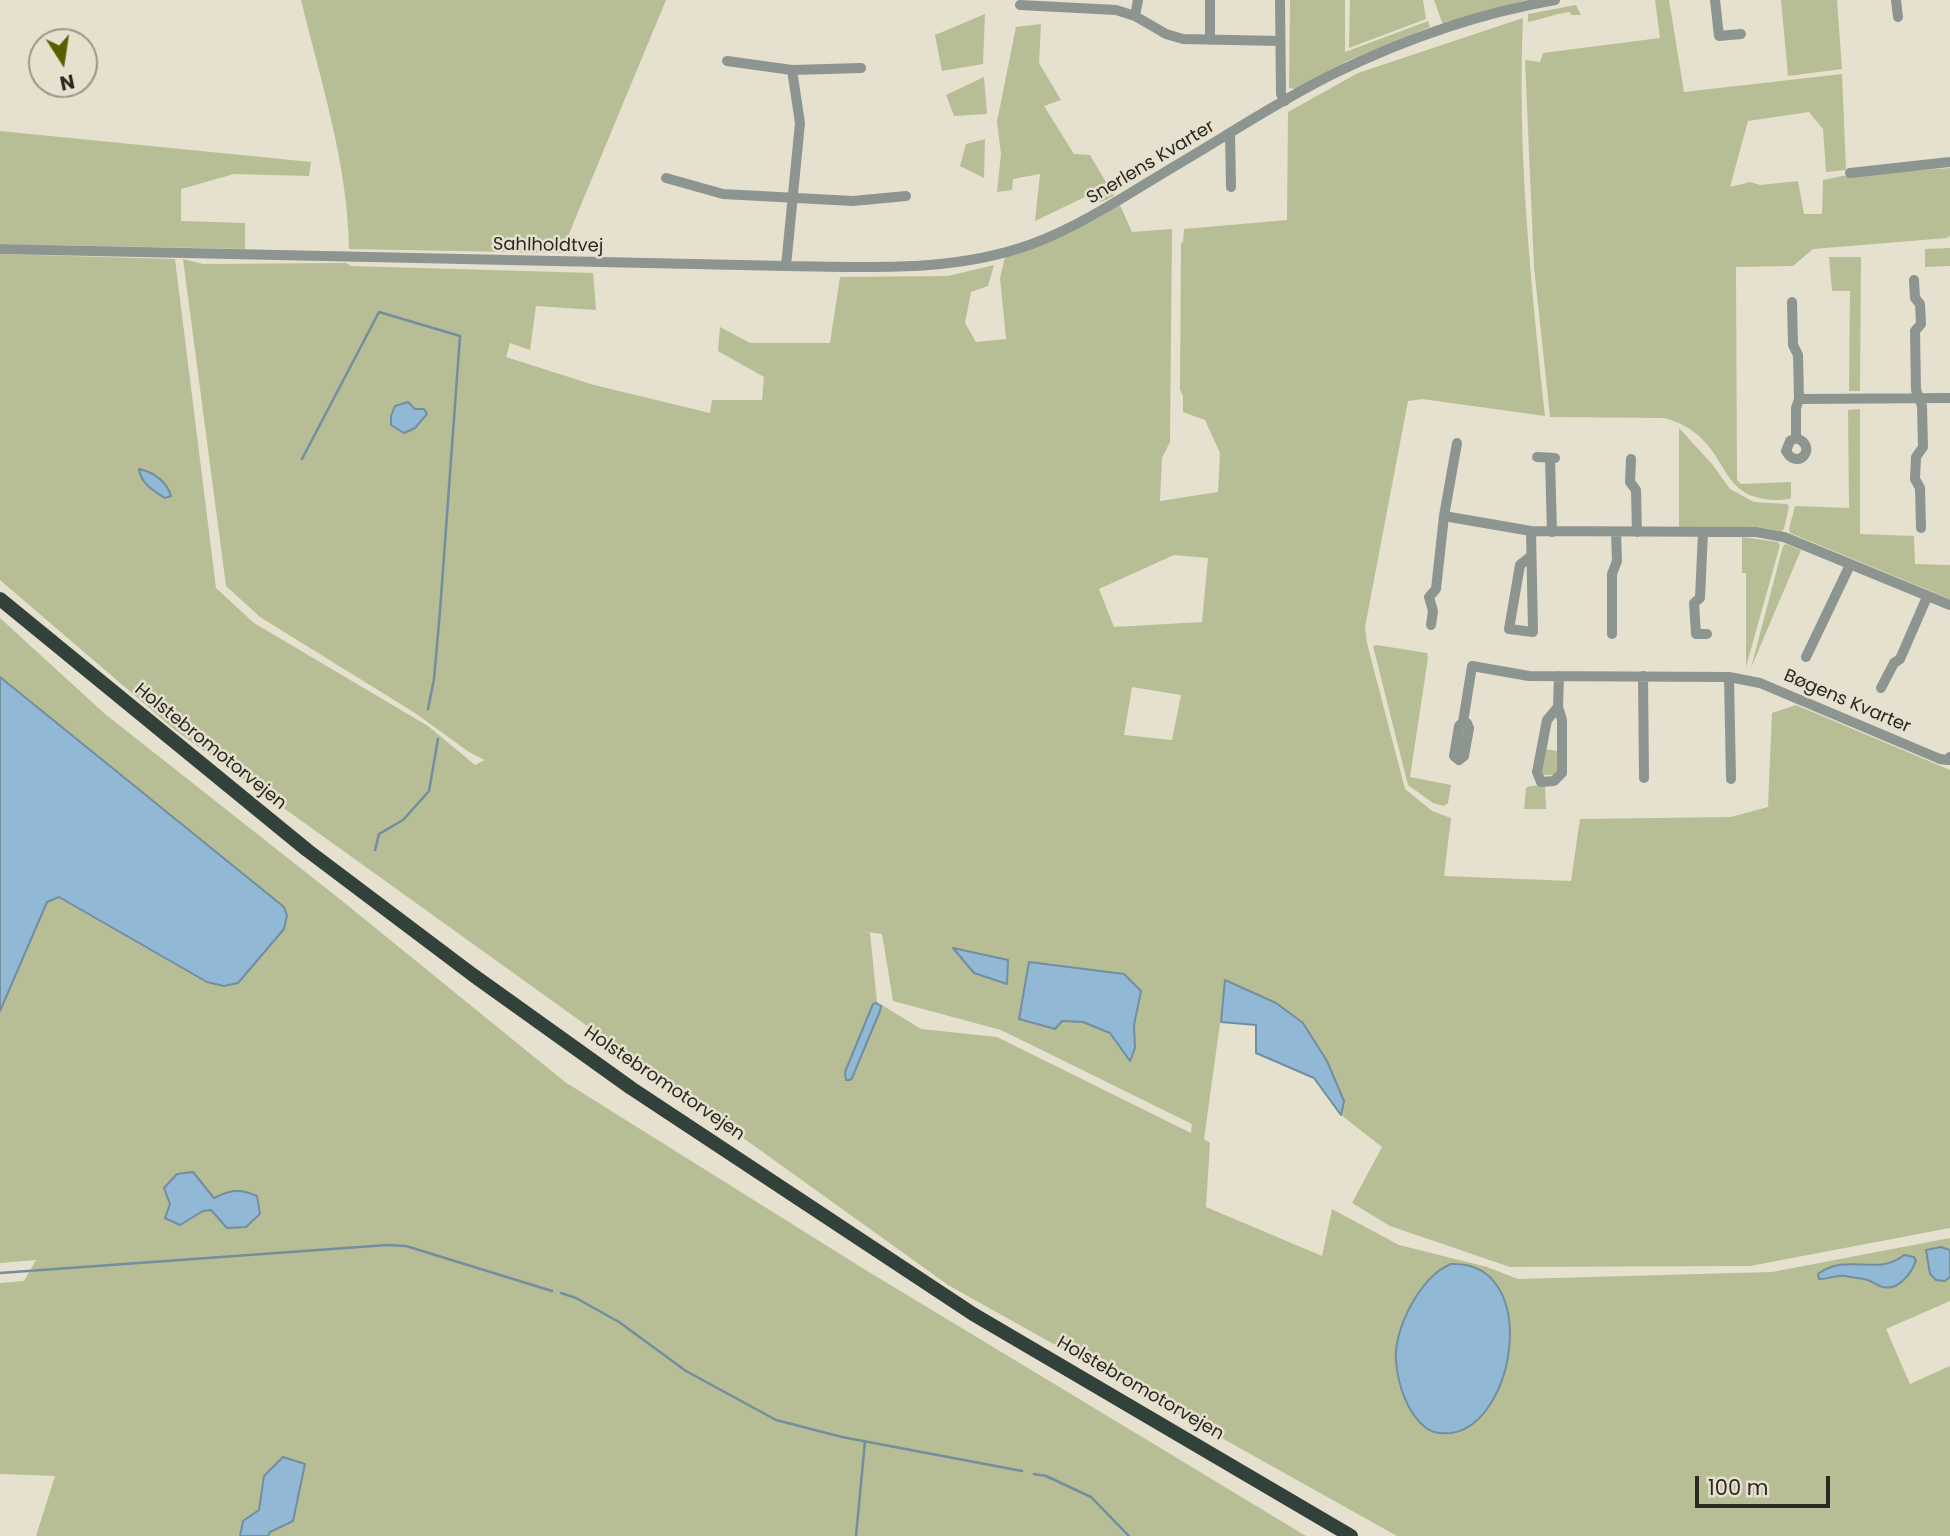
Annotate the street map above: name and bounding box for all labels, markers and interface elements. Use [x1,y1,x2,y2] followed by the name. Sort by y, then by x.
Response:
[28,28,98,98] north arrow
[57,67,77,97] text: N
[1083,116,1219,210] street label: Snerlens Kvarter
[493,234,603,258] street label: Sahlholdtvej
[1780,666,1914,738] street label: Bøgens Kvarter
[130,679,290,815] street label: Holstebromotorvejen
[580,1022,748,1146] street label: Holstebromotorvejen
[1053,1332,1227,1446] street label: Holstebromotorvejen
[1698,1462,1833,1506] scale bar
[1708,1473,1768,1502] text: 100 m

